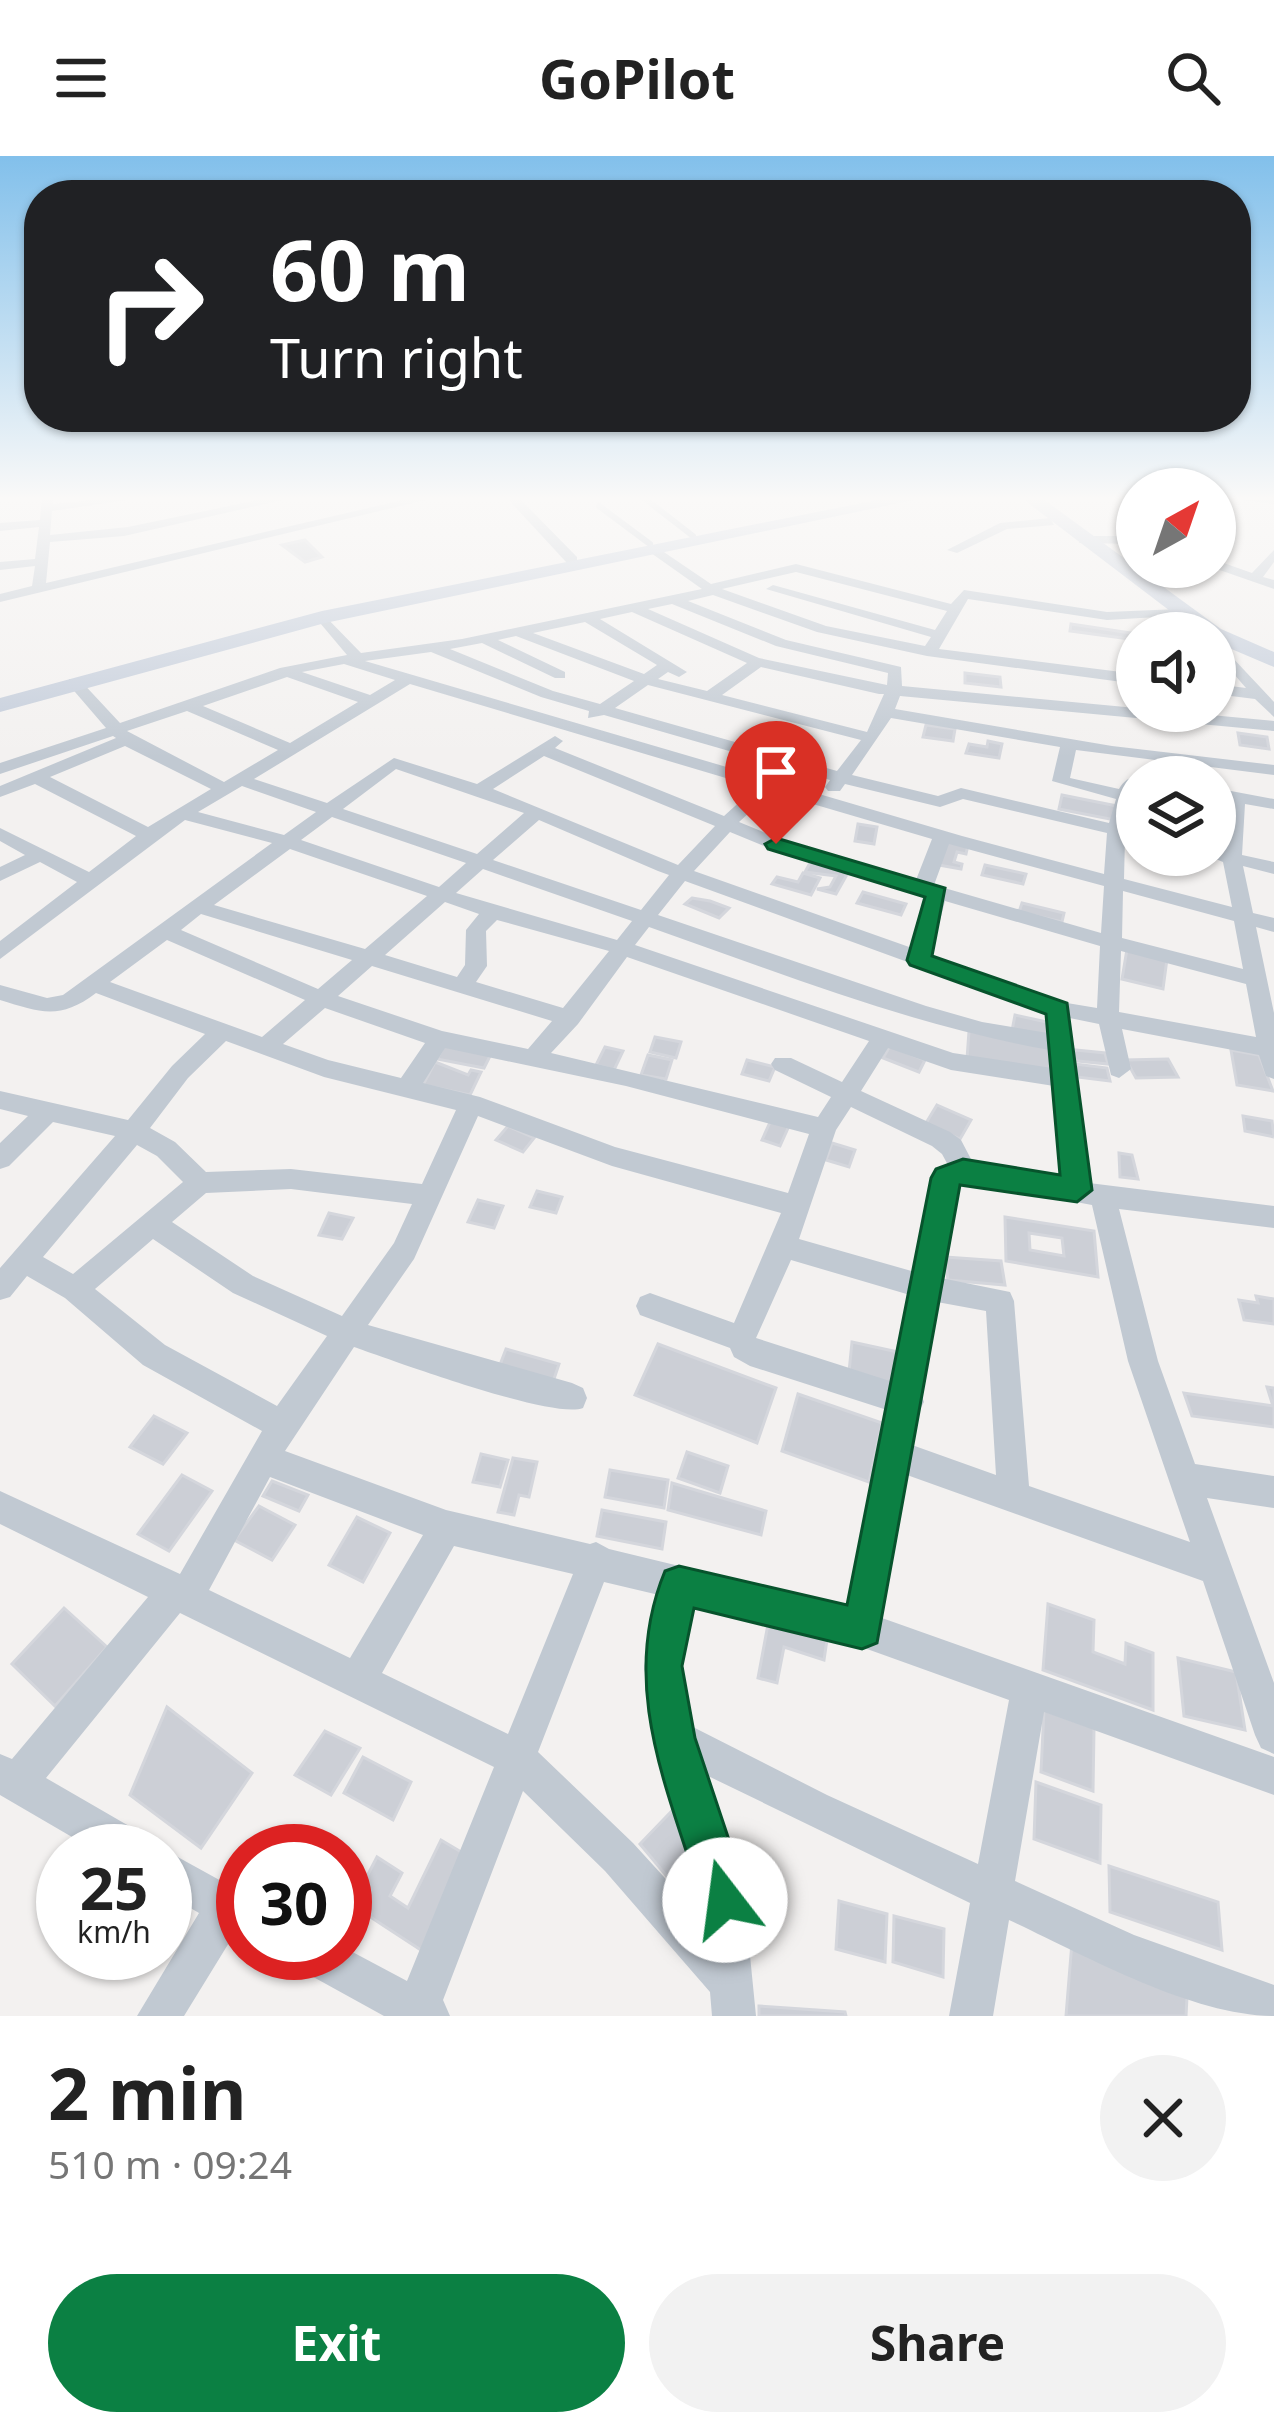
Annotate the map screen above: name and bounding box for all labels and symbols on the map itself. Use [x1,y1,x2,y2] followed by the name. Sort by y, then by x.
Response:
[1116,468,1236,588] north arrow
[725,721,827,844] pin
[216,1824,372,1980] speed limit sign: 30
[662,1837,788,1963] position arrow

